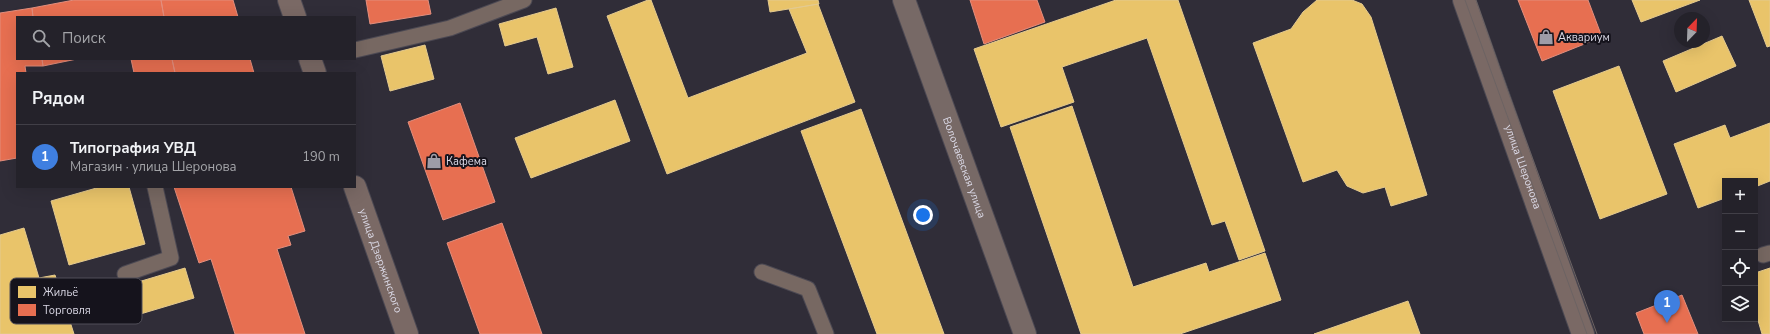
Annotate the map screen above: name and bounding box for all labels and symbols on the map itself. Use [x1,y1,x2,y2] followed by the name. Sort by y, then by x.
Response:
[1674,12,1710,48] north arrow
[1537,28,1555,46] shop icon: Аквариум
[1558,30,1610,45] place label: Аквариум
[939,115,990,220] street label: Волочаевская улица
[1501,123,1545,211] street label: улица Шеронова
[425,152,443,170] shop icon: Кафема
[446,154,487,169] place label: Кафема
[913,205,933,225] your location
[356,206,406,315] street label: улица Дзержинского
[10,278,142,324] legend
[43,285,78,300] text: Жильё
[1654,290,1680,323] pin: 1
[43,303,91,318] text: Торговля

